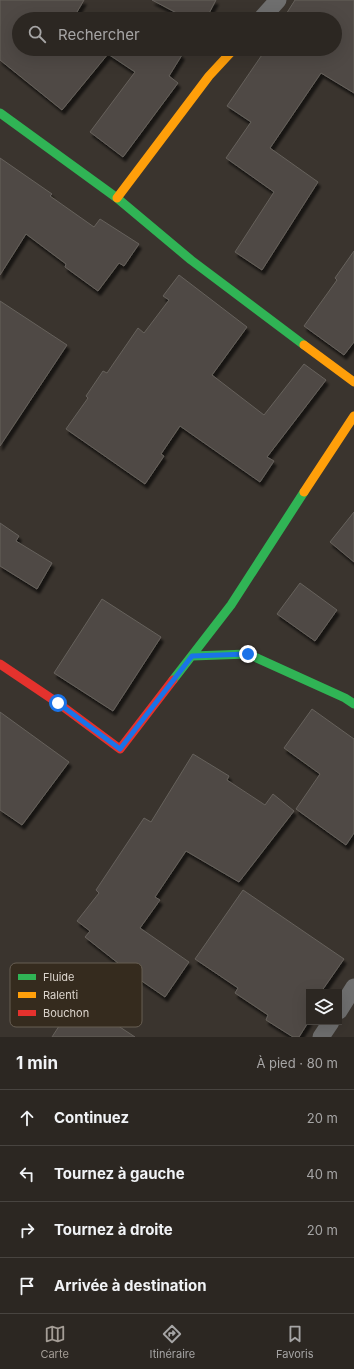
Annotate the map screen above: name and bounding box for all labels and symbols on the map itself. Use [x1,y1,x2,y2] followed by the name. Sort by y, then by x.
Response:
[239,645,257,663] route end
[49,694,67,712] route start
[10,963,142,1027] legend
[43,970,74,984] text: Fluide
[43,988,78,1002] text: Ralenti
[43,1006,89,1020] text: Bouchon

